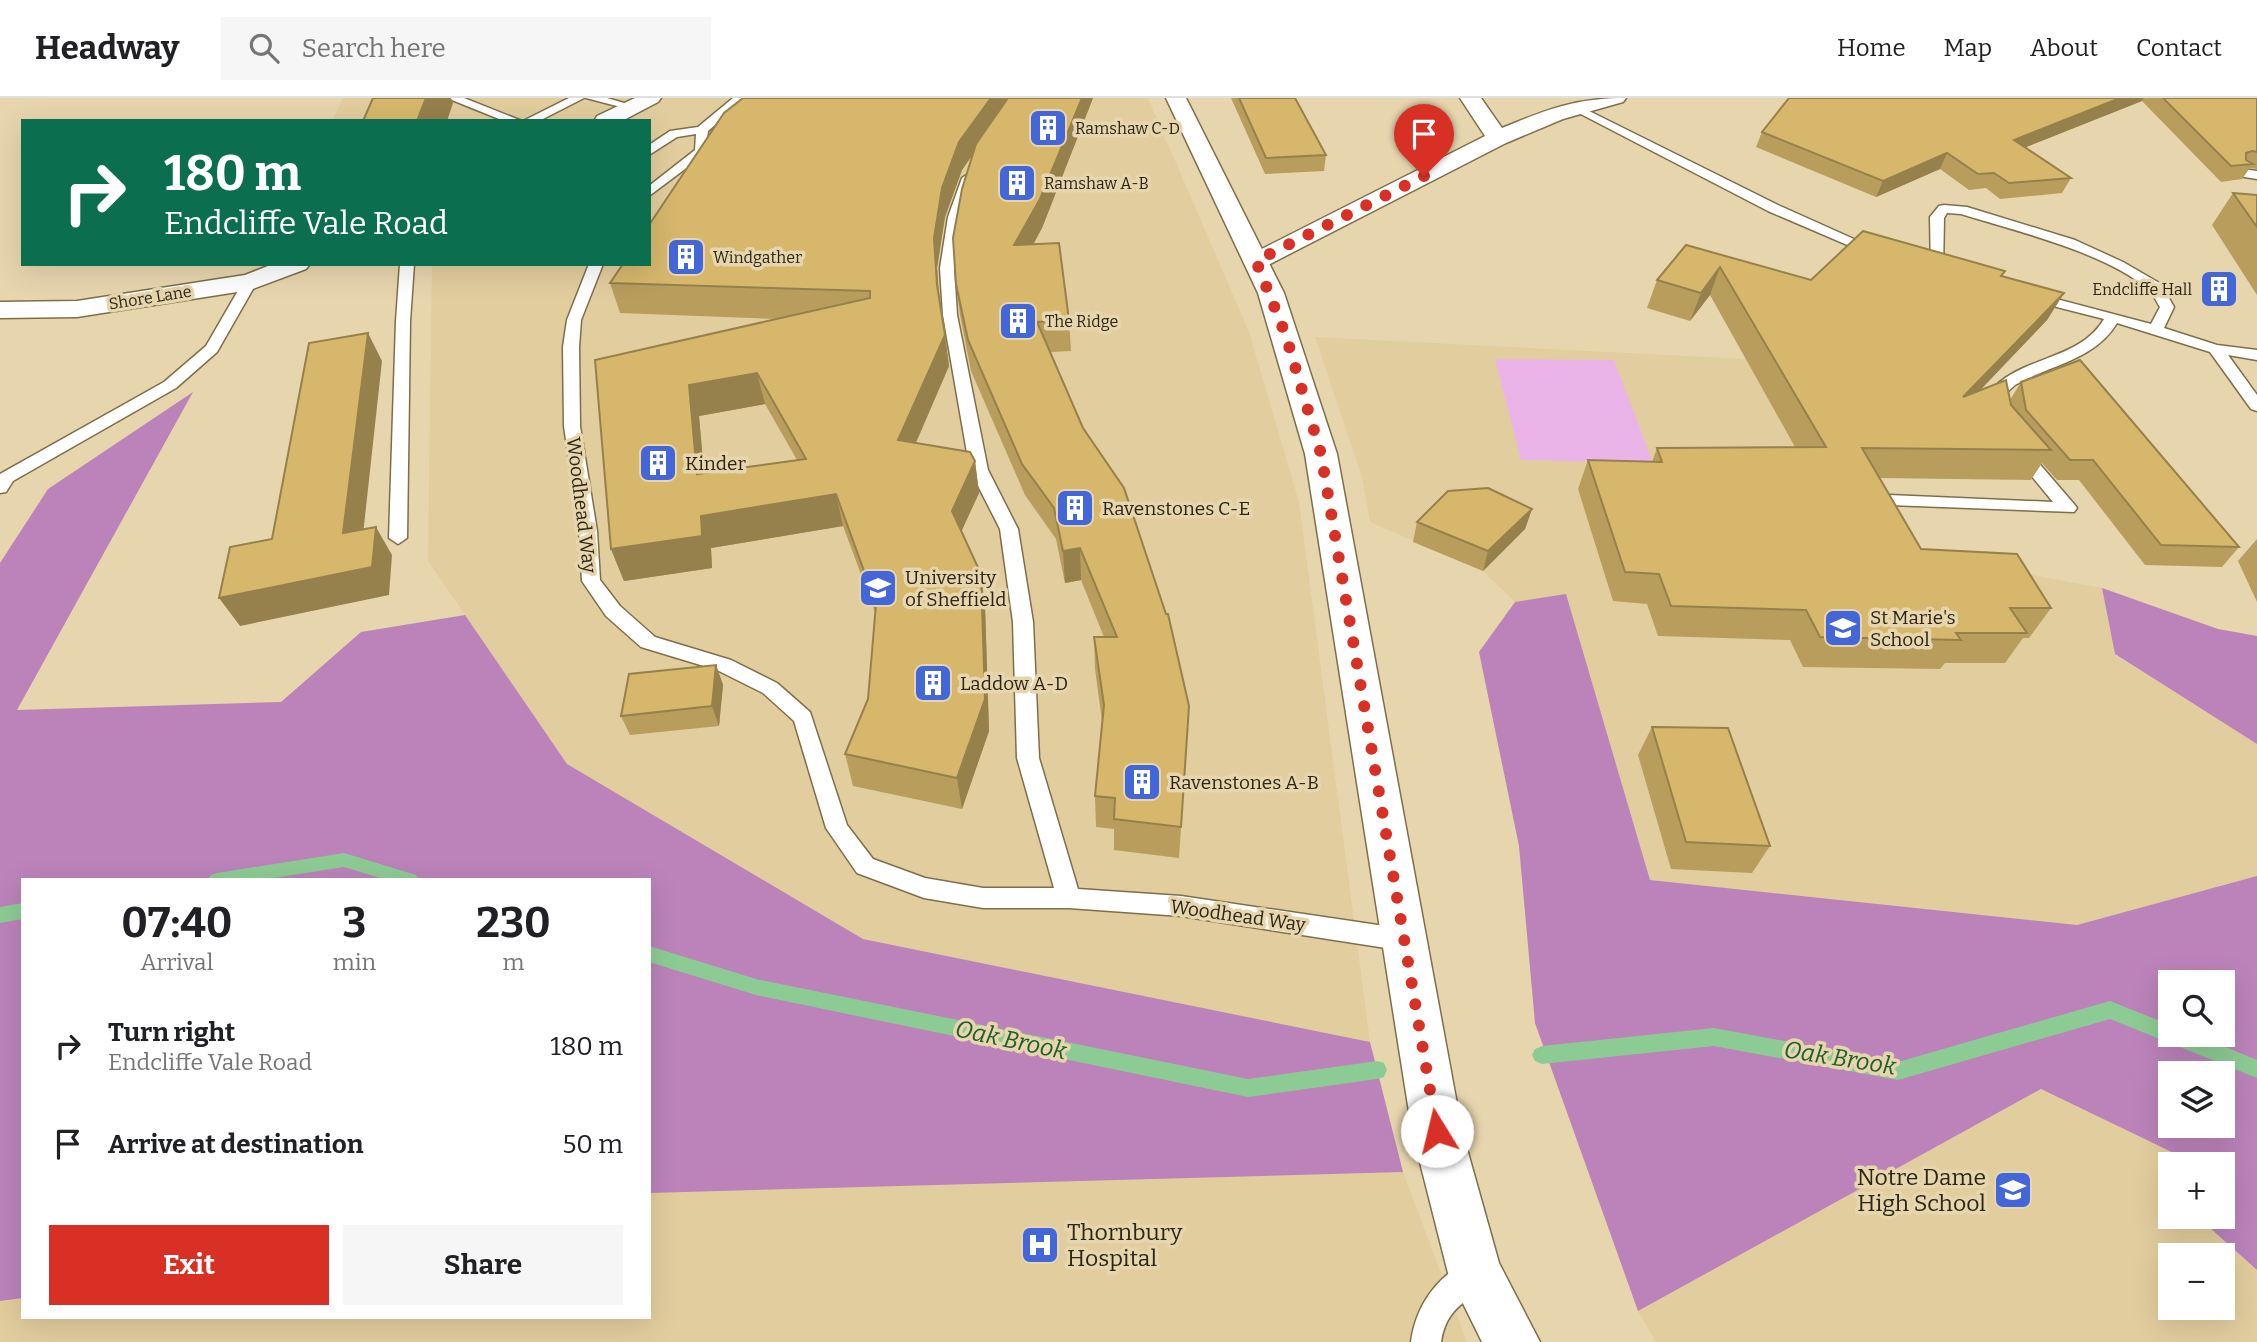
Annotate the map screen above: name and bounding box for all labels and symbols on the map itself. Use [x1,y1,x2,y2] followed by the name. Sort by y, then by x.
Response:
[1394,104,1454,176] pin
[1027,107,1069,149] building icon: Ramshaw C-D
[1075,119,1180,138] place label: Ramshaw C-D
[996,162,1038,204] building icon: Ramshaw A-B
[1044,174,1149,193] place label: Ramshaw A-B
[665,236,707,278] building icon: Windgather
[713,248,802,267] place label: Windgather
[2198,268,2240,310] building icon: Endcliffe Hall
[2092,280,2192,299] place label: Endcliffe Hall
[107,282,193,313] street label: Shore Lane
[997,300,1039,342] building icon: The Ridge
[1045,312,1118,331] place label: The Ridge
[562,436,601,575] street label: Woodhead Way
[637,442,679,484] building icon: Kinder
[685,452,747,475] place label: Kinder
[1054,487,1096,529] building icon: Ravenstones C-E
[1102,497,1250,520] place label: Ravenstones C-E
[905,566,1006,611] place label: University of Sheffield
[857,567,899,609] school or university icon: University of Sheffield
[1870,606,1956,651] place label: St Marie's School
[1822,607,1864,649] school or university icon: St Marie's School
[912,662,954,704] building icon: Laddow A-D
[960,672,1068,695] place label: Laddow A-D
[1121,761,1163,803] building icon: Ravenstones A-B
[1169,771,1319,794] place label: Ravenstones A-B
[1169,895,1308,937] street label: Woodhead Way
[953,1015,1070,1066] water label: Oak Brook
[1782,1035,1899,1081] water label: Oak Brook
[1400,1094,1474,1168] position arrow
[1857,1163,1986,1217] place label: Notre Dame High School
[1992,1169,2034,1211] school or university icon: Notre Dame High School
[1067,1218,1183,1272] place label: Thornbury Hospital
[1019,1224,1061,1266] hospital icon: Thornbury Hospital

